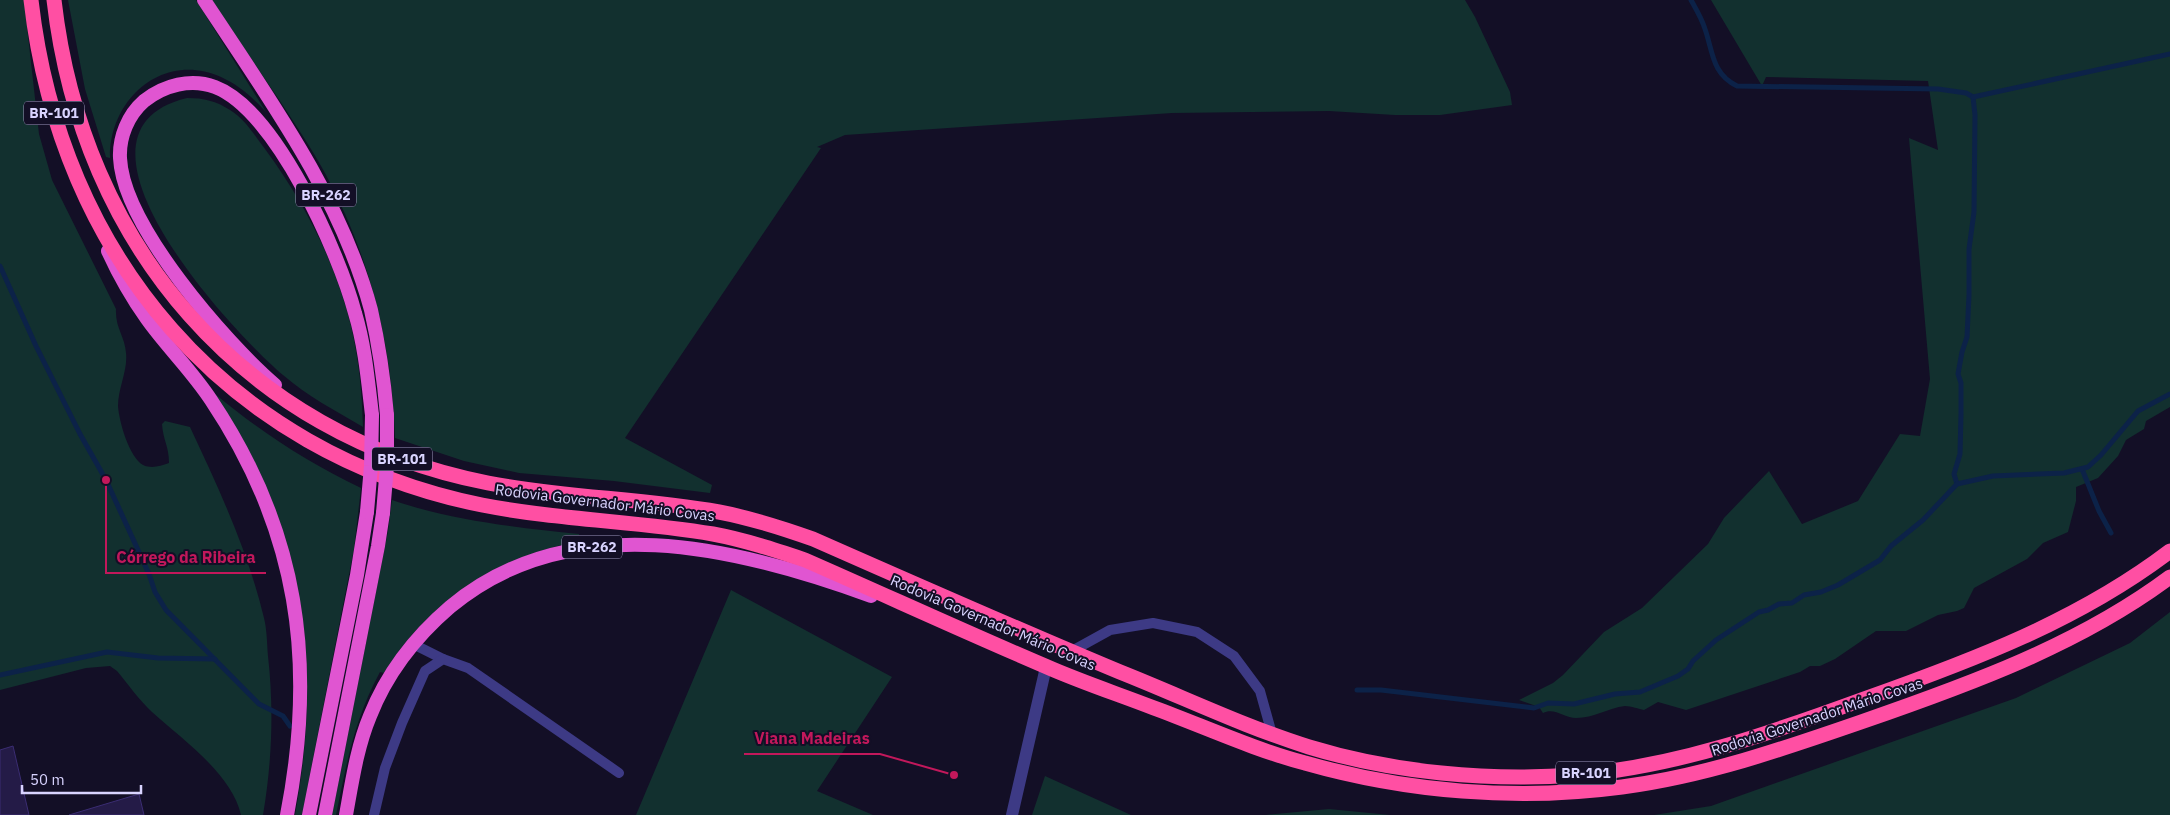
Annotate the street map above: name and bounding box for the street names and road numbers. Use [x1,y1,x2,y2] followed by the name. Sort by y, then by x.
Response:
[24,102,84,125] road number: BR-101
[296,184,356,206] road number: BR-262
[372,448,432,470] road number: BR-101
[494,480,716,525] street label: Rodovia Governador Mário Covas
[562,536,622,558] road number: BR-262
[888,571,1099,675] street label: Rodovia Governador Mário Covas
[1709,673,1925,760] street label: Rodovia Governador Mário Covas
[1556,761,1616,784] road number: BR-101

